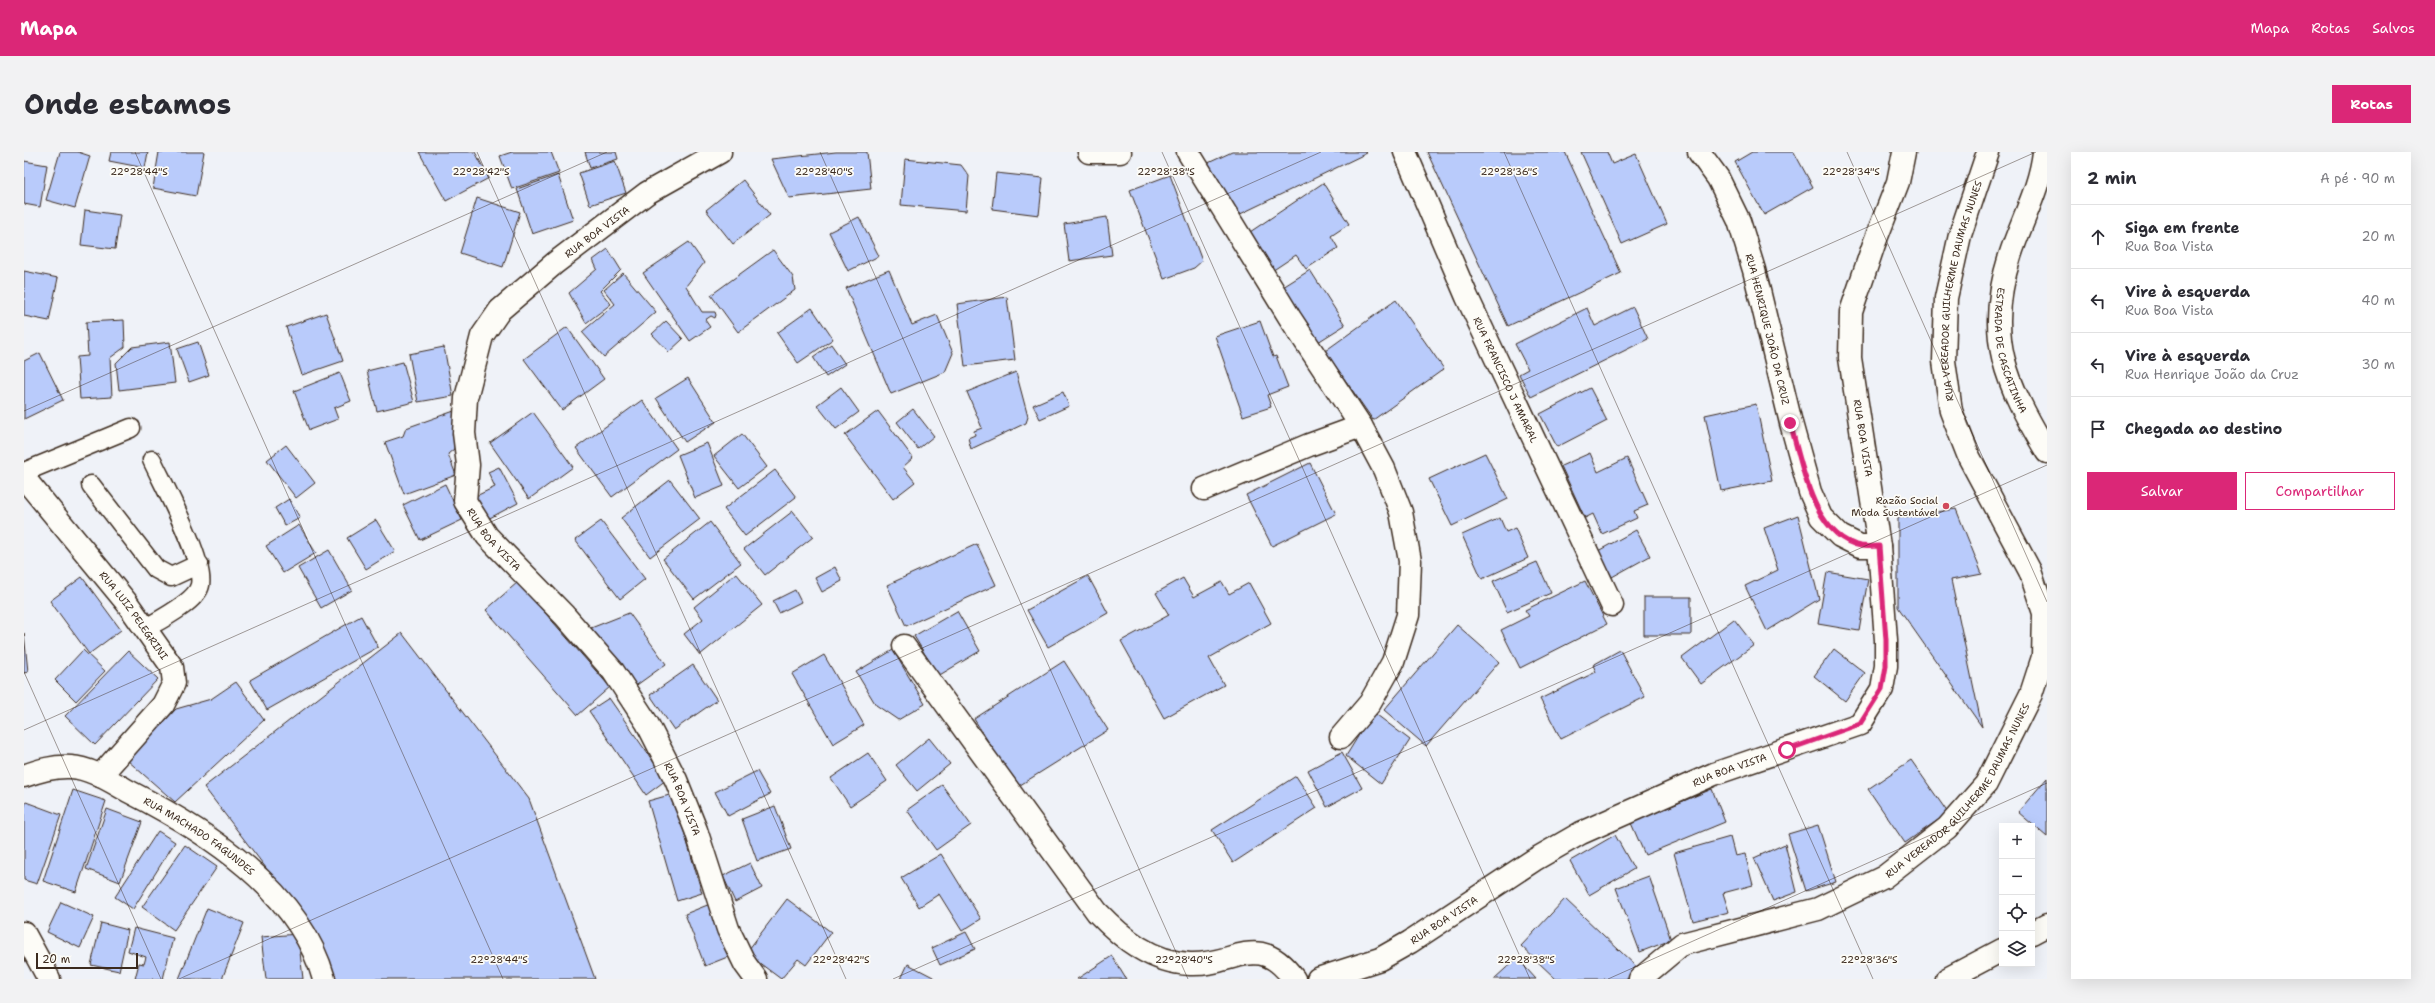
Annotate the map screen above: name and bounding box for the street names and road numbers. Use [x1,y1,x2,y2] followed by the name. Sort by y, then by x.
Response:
[1937,178,1985,402] street label: RUA VEREADOR GUILHERME DAUMAS NUNES
[562,203,632,261] street label: RUA BOA VISTA
[1743,252,1793,406] street label: RUA HENRIQUE JOÃO DA CRUZ
[1992,287,2030,415] street label: ESTRADA DE CASCATINHA
[1471,314,1541,445] street label: RUA FRANCISCO J AMARAL
[1850,398,1876,478] street label: RUA BOA VISTA
[464,505,524,573] street label: RUA BOA VISTA
[97,568,171,662] street label: RUA LUIZ PELEGRINI
[1882,700,2032,880] street label: RUA VEREADOR GUILHERME DAUMAS NUNES
[1690,750,1768,789] street label: RUA BOA VISTA
[662,760,704,837] street label: RUA BOA VISTA
[141,794,258,878] street label: RUA MACHADO FAGUNDES
[1407,893,1480,947] street label: RUA BOA VISTA

